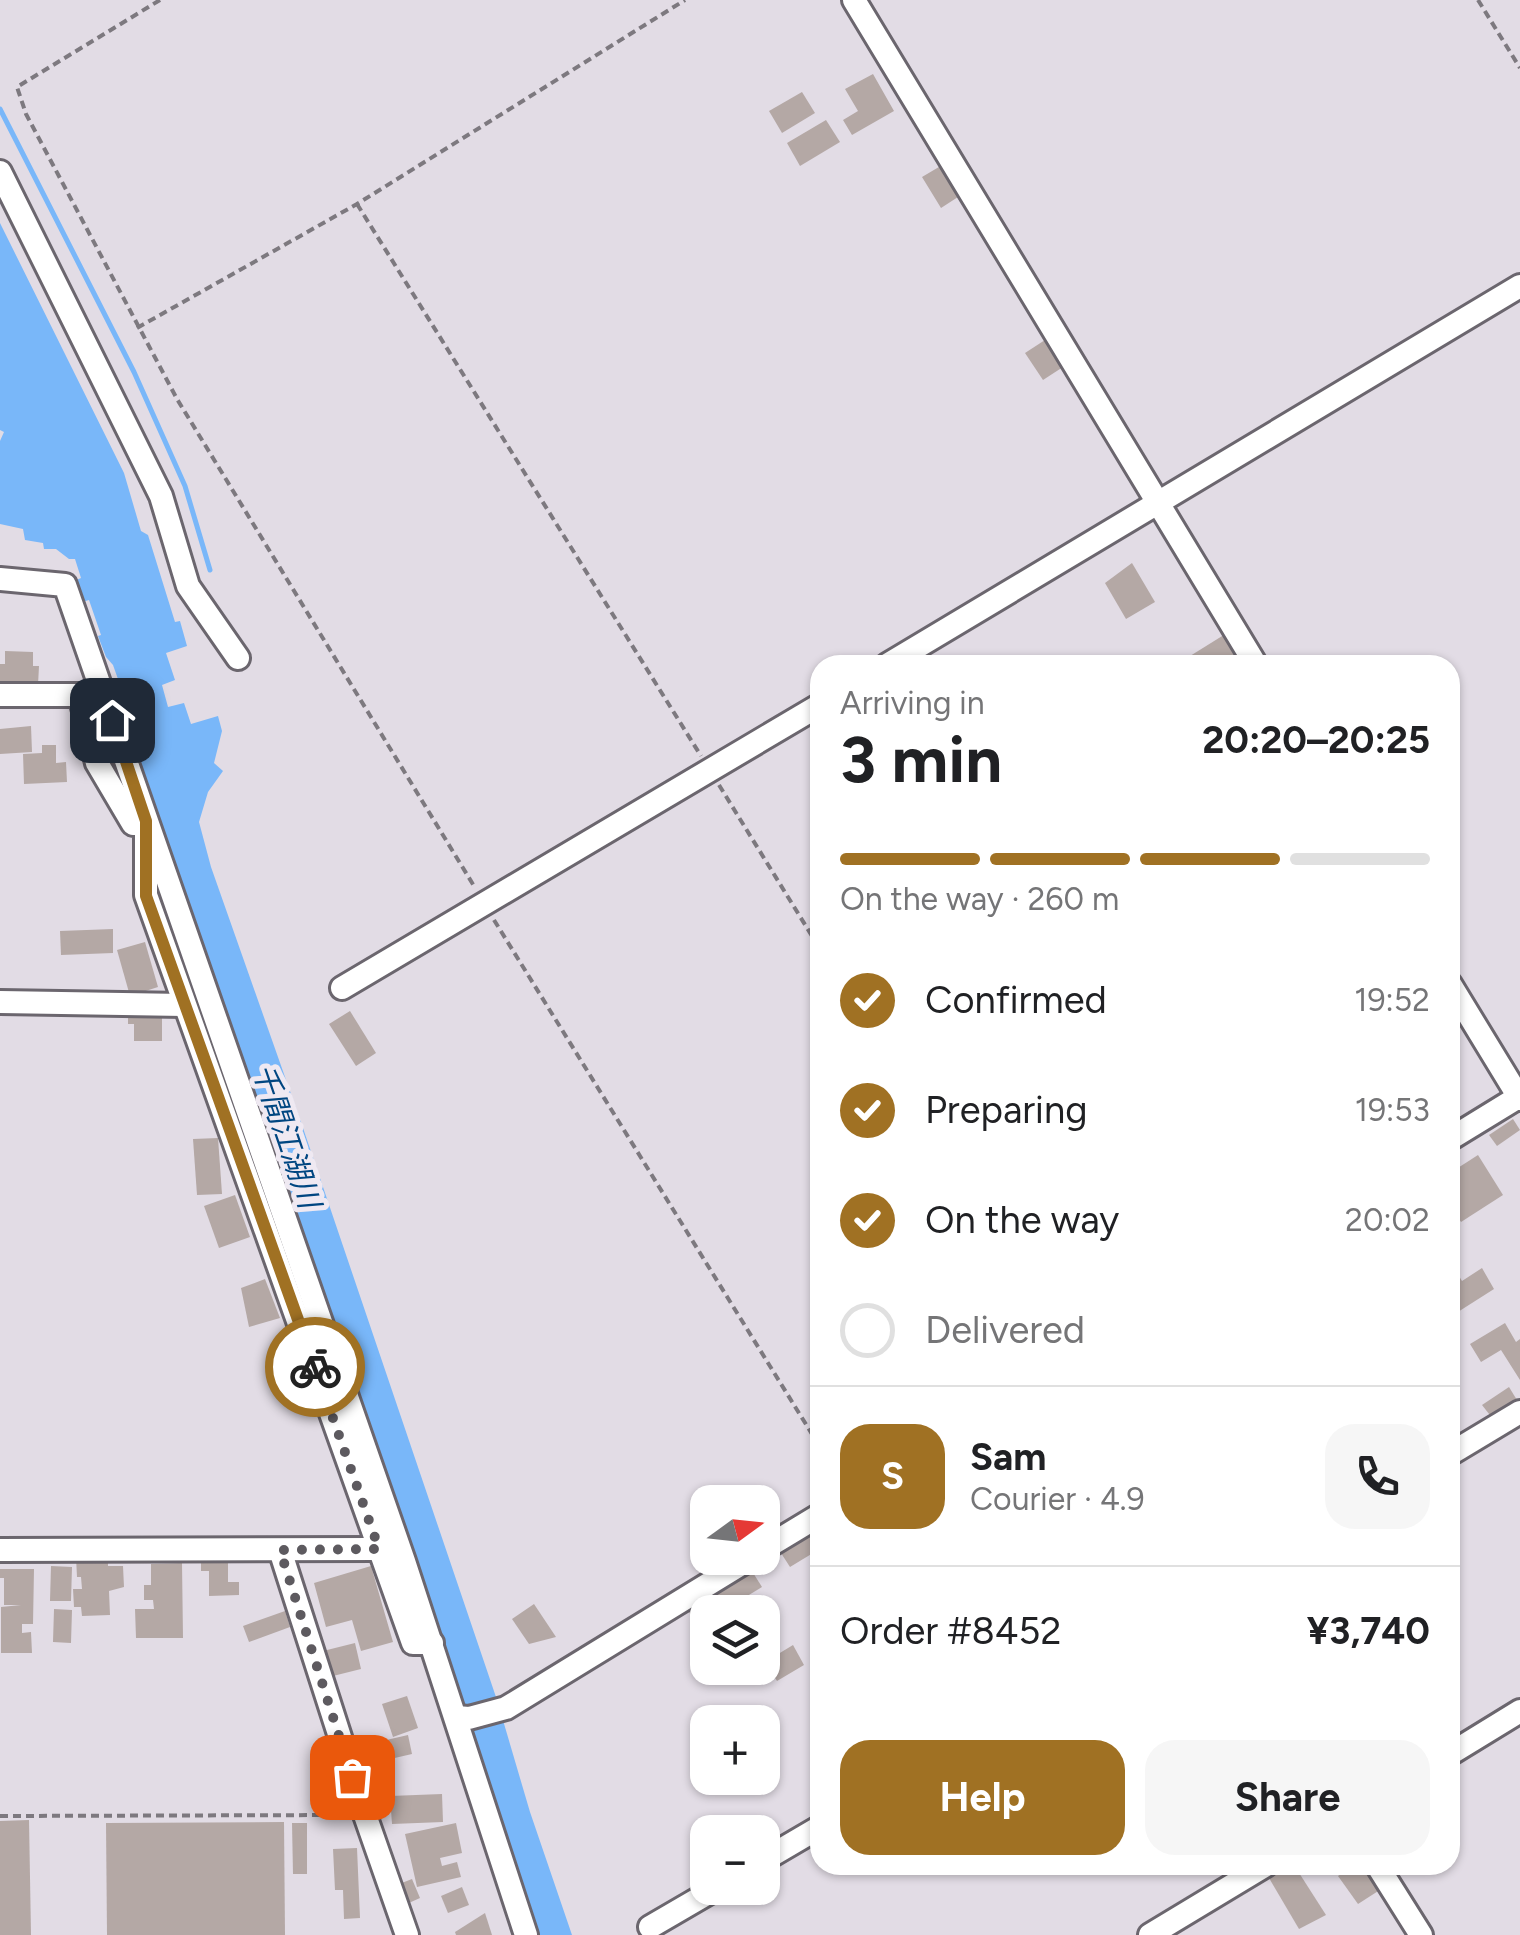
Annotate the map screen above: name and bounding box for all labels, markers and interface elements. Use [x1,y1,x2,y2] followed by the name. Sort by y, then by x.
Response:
[70,678,155,763] pin
[840,684,985,722] text: Arriving in
[85,693,140,748] icon: home
[1202,717,1430,763] text: 20:20–20:25
[840,720,1002,798] text: 3 min
[840,880,1119,918] text: On the way · 260 m
[840,973,895,1028] icon: check
[925,977,1107,1023] text: Confirmed
[1354,981,1430,1019] text: 19:52
[245,1059,329,1216] water label: 千間江湖川
[840,1083,895,1138] icon: check
[925,1087,1087,1133] text: Preparing
[1355,1091,1430,1129] text: 19:53
[840,1193,895,1248] icon: check
[925,1197,1119,1243] text: On the way
[1345,1201,1430,1239] text: 20:02
[925,1307,1085,1353] text: Delivered
[265,1317,365,1417] courier
[288,1340,343,1395] icon: bike
[1325,1424,1430,1529] button: phone
[970,1434,1046,1480] text: Sam
[881,1453,904,1499] text: S
[970,1480,1145,1518] text: Courier · 4.9
[690,1485,780,1575] north arrow
[690,1485,780,1905] map controls
[690,1595,780,1685] button: layers
[840,1608,1062,1654] text: Order #8452
[1307,1608,1430,1654] text: ¥3,740
[690,1705,780,1795] button: +
[310,1735,395,1820] pin
[840,1740,1125,1855] button: Help
[1145,1740,1430,1855] button: Share
[325,1750,380,1805] icon: bag
[690,1815,780,1905] button: −

